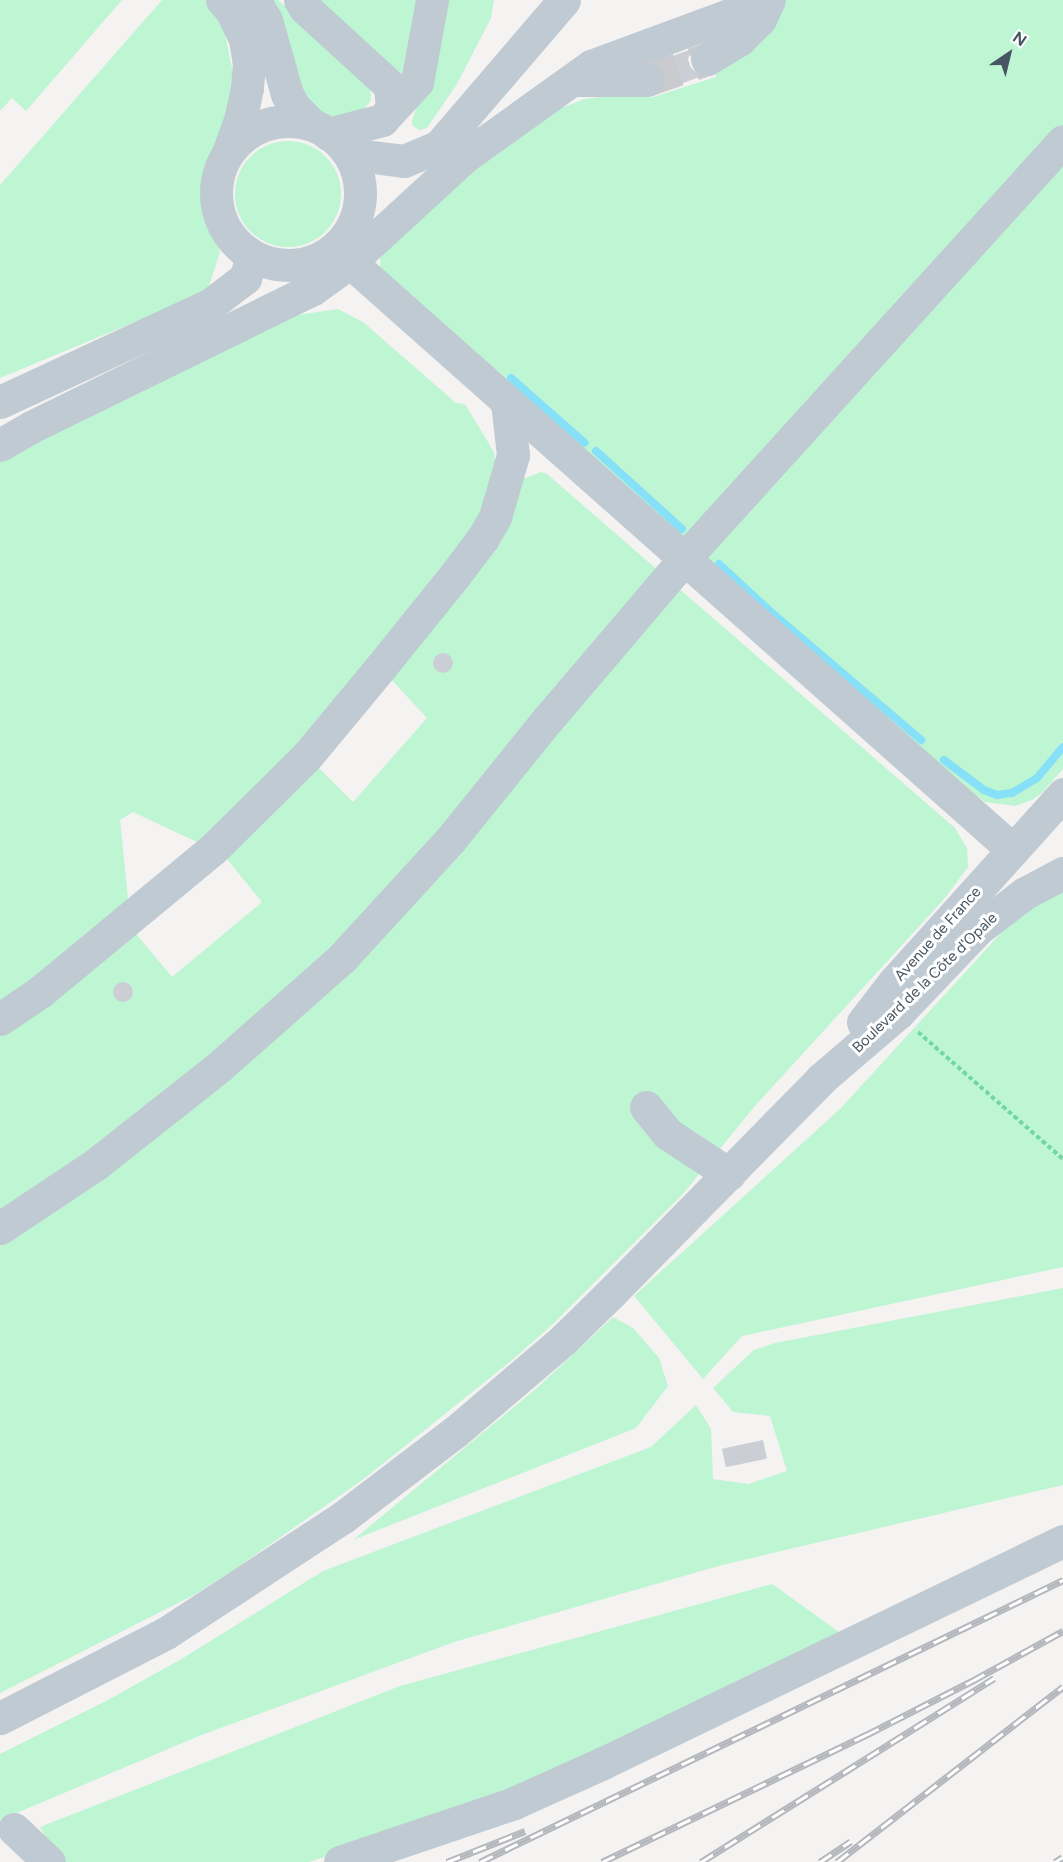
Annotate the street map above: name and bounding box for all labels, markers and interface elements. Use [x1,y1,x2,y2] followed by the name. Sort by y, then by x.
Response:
[979,24,1039,84] north arrow
[1009,28,1030,50] text: N
[891,883,985,985] street label: Avenue de France
[849,909,1001,1057] street label: Boulevard de la Côte d'Opale

